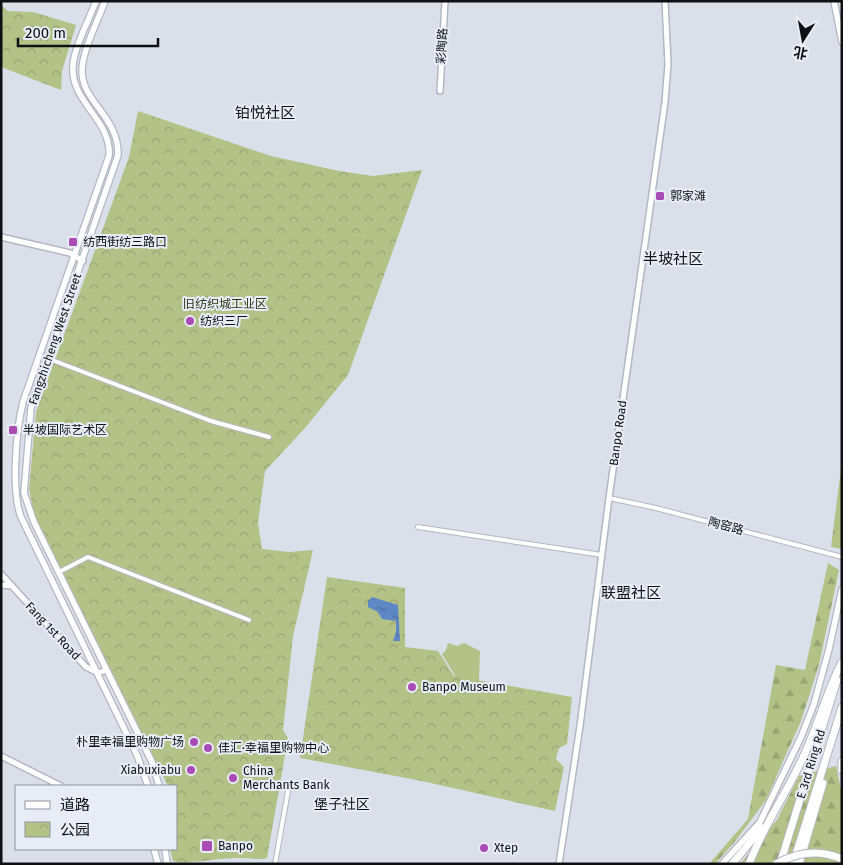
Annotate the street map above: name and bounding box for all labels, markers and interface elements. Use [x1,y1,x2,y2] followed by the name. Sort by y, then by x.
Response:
[18,15,158,47] scale bar
[778,15,828,65] north arrow
[25,24,66,42] text: 200 m
[434,28,450,64] street label: 彩陶路
[792,43,809,62] text: 北
[235,104,295,122] district label: 铂悦社区
[670,189,706,203] place label: 郭家滩
[654,190,666,202] marker: 郭家滩
[83,235,167,249] place label: 纺西街纺三路口
[67,236,79,248] marker: 纺西街纺三路口
[643,250,703,268] district label: 半坡社区
[26,271,84,407] street label: Fangzhicheng West Street
[183,297,267,311] park label: 旧纺织城工业区
[200,314,248,328] place label: 纺织三厂
[184,315,196,327] marker: 纺织三厂
[606,399,630,467] street label: Banpo Road
[23,423,107,437] place label: 半坡国际艺术区
[7,424,19,436] marker: 半坡国际艺术区
[707,515,745,537] street label: 陶窑路
[601,584,661,602] district label: 联盟社区
[23,599,83,663] street label: Fang 1st Road
[422,680,506,694] place label: Banpo Museum
[406,681,418,693] marker: Banpo Museum
[794,728,828,800] street label: E 3rd Ring Rd
[76,735,184,749] place label: 朴里幸福里购物广场
[188,736,200,748] marker: 朴里幸福里购物广场
[218,741,329,755] place label: 佳汇·幸福里购物中心
[202,742,214,754] marker: 佳汇·幸福里购物中心
[121,763,181,777] place label: Xiabuxiabu
[185,764,197,776] marker: Xiabuxiabu
[243,764,330,792] place label: China Merchants Bank
[227,772,239,784] marker: China Merchants Bank
[15,785,178,850] legend
[60,796,90,814] text: 道路
[314,796,370,813] district label: 堡子社区
[60,821,90,839] text: 公园
[200,839,214,853] marker: Banpo
[218,839,253,853] place label: Banpo
[494,841,518,855] place label: Xtep
[478,842,490,854] marker: Xtep

